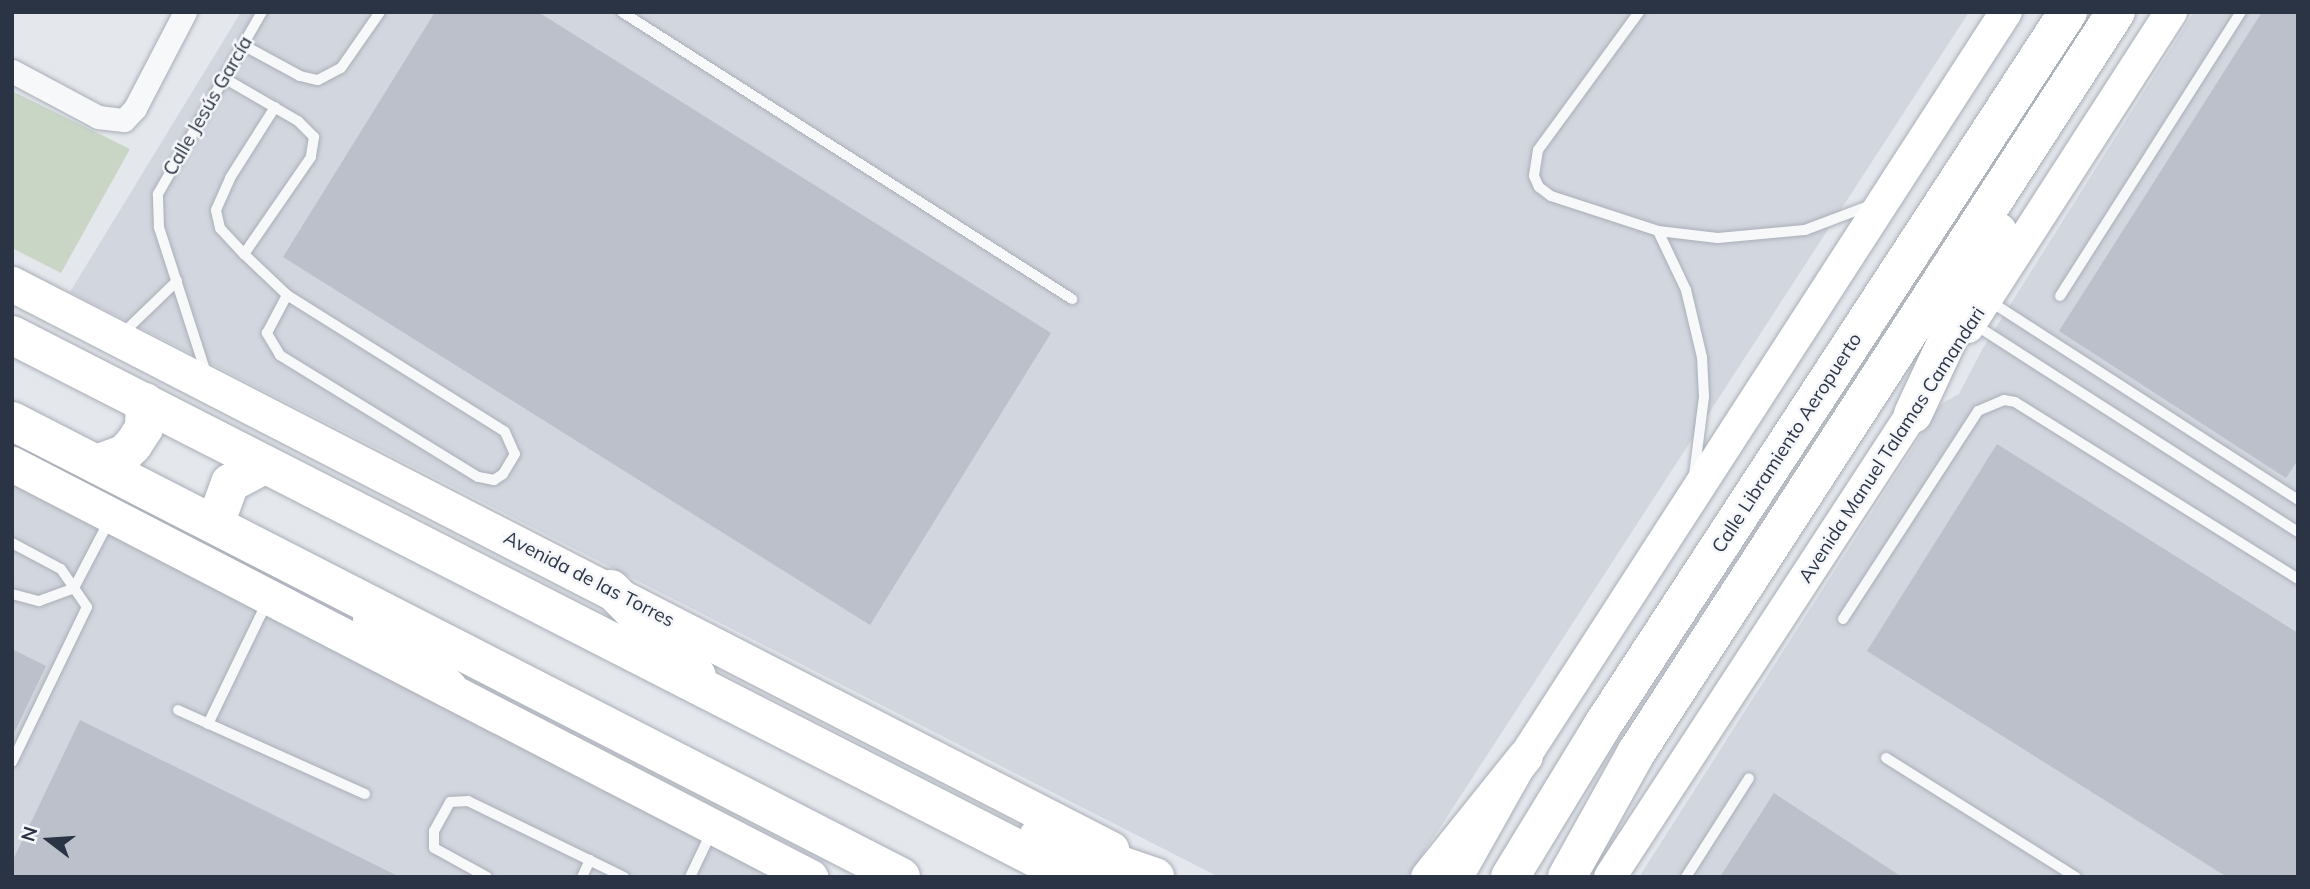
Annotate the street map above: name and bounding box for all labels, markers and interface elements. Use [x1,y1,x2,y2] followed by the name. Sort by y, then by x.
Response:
[159,32,257,180] street label: Calle Jesús García
[1794,303,1990,587] street label: Avenida Manuel Talamas Camandari
[1707,329,1867,557] street label: Calle Libramiento Aeropuerto
[500,526,678,632] street label: Avenida de las Torres
[14,805,84,875] north arrow
[15,823,42,844] text: N

